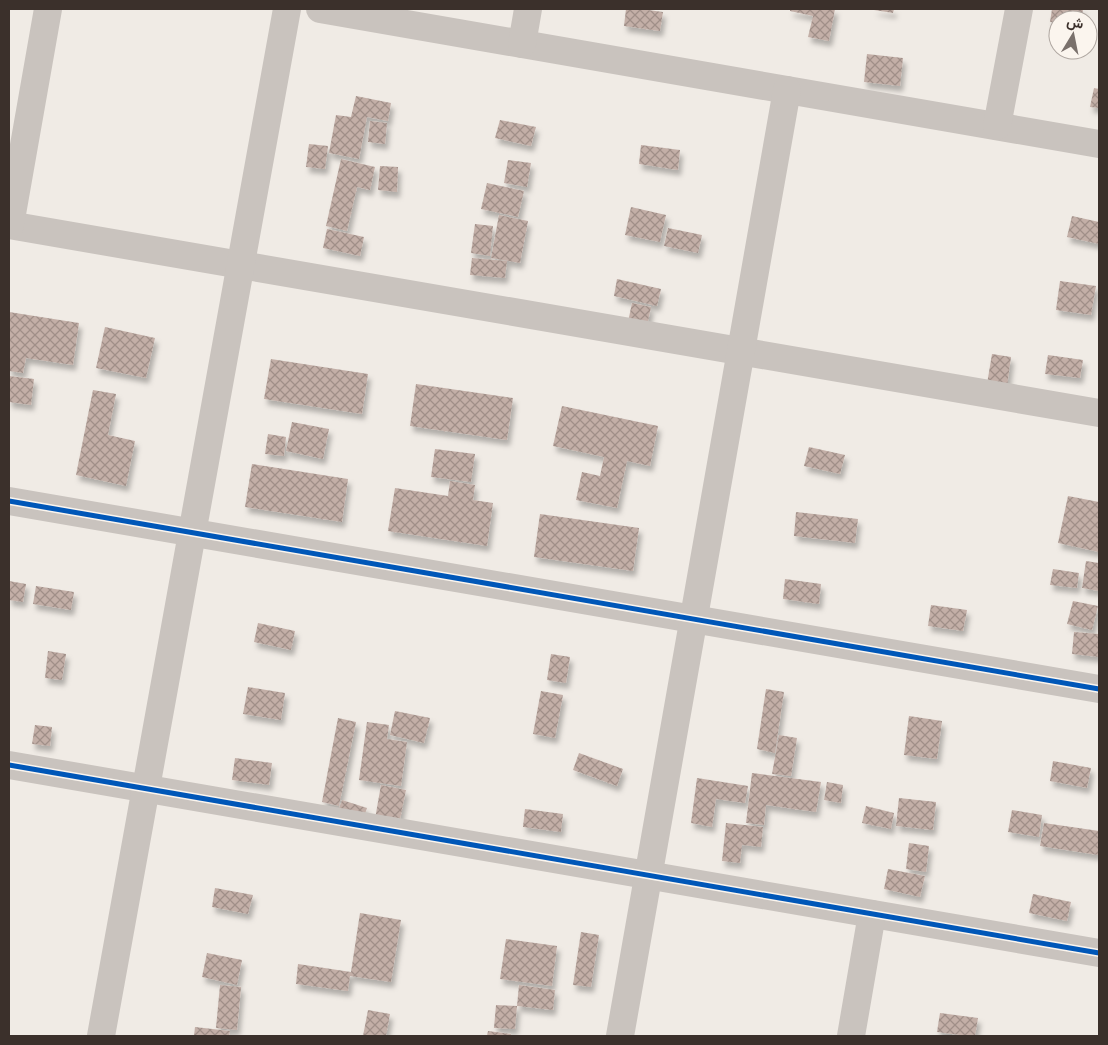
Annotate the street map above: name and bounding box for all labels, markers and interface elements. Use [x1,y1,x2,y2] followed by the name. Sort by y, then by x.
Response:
[1048,10,1098,60] north arrow
[1065,13,1085,33] text: ش

